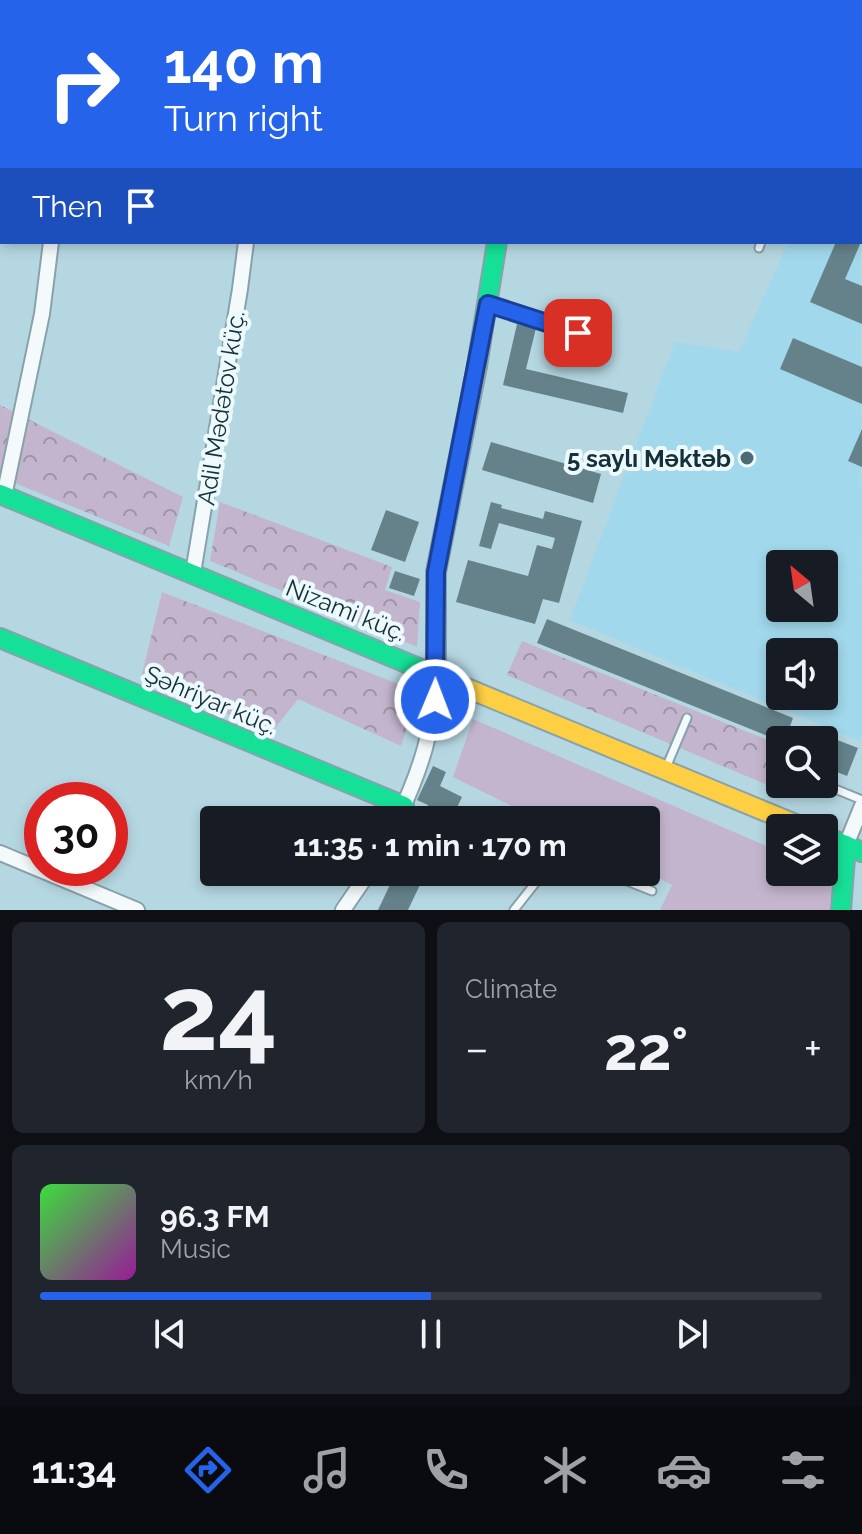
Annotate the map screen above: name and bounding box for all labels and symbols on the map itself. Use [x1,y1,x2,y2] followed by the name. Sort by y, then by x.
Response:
[544,299,612,367] pin
[191,309,251,507] street label: Adil Mədətov küç.
[567,444,731,473] place label: 5 saylı Məktəb
[738,449,756,467] marker: 5 saylı Məktəb
[766,550,838,622] north arrow
[282,573,410,647] street label: Nizami küç.
[393,658,477,742] position arrow
[141,659,281,741] street label: Şəhriyar küç.
[24,782,128,886] speed limit sign: 30

